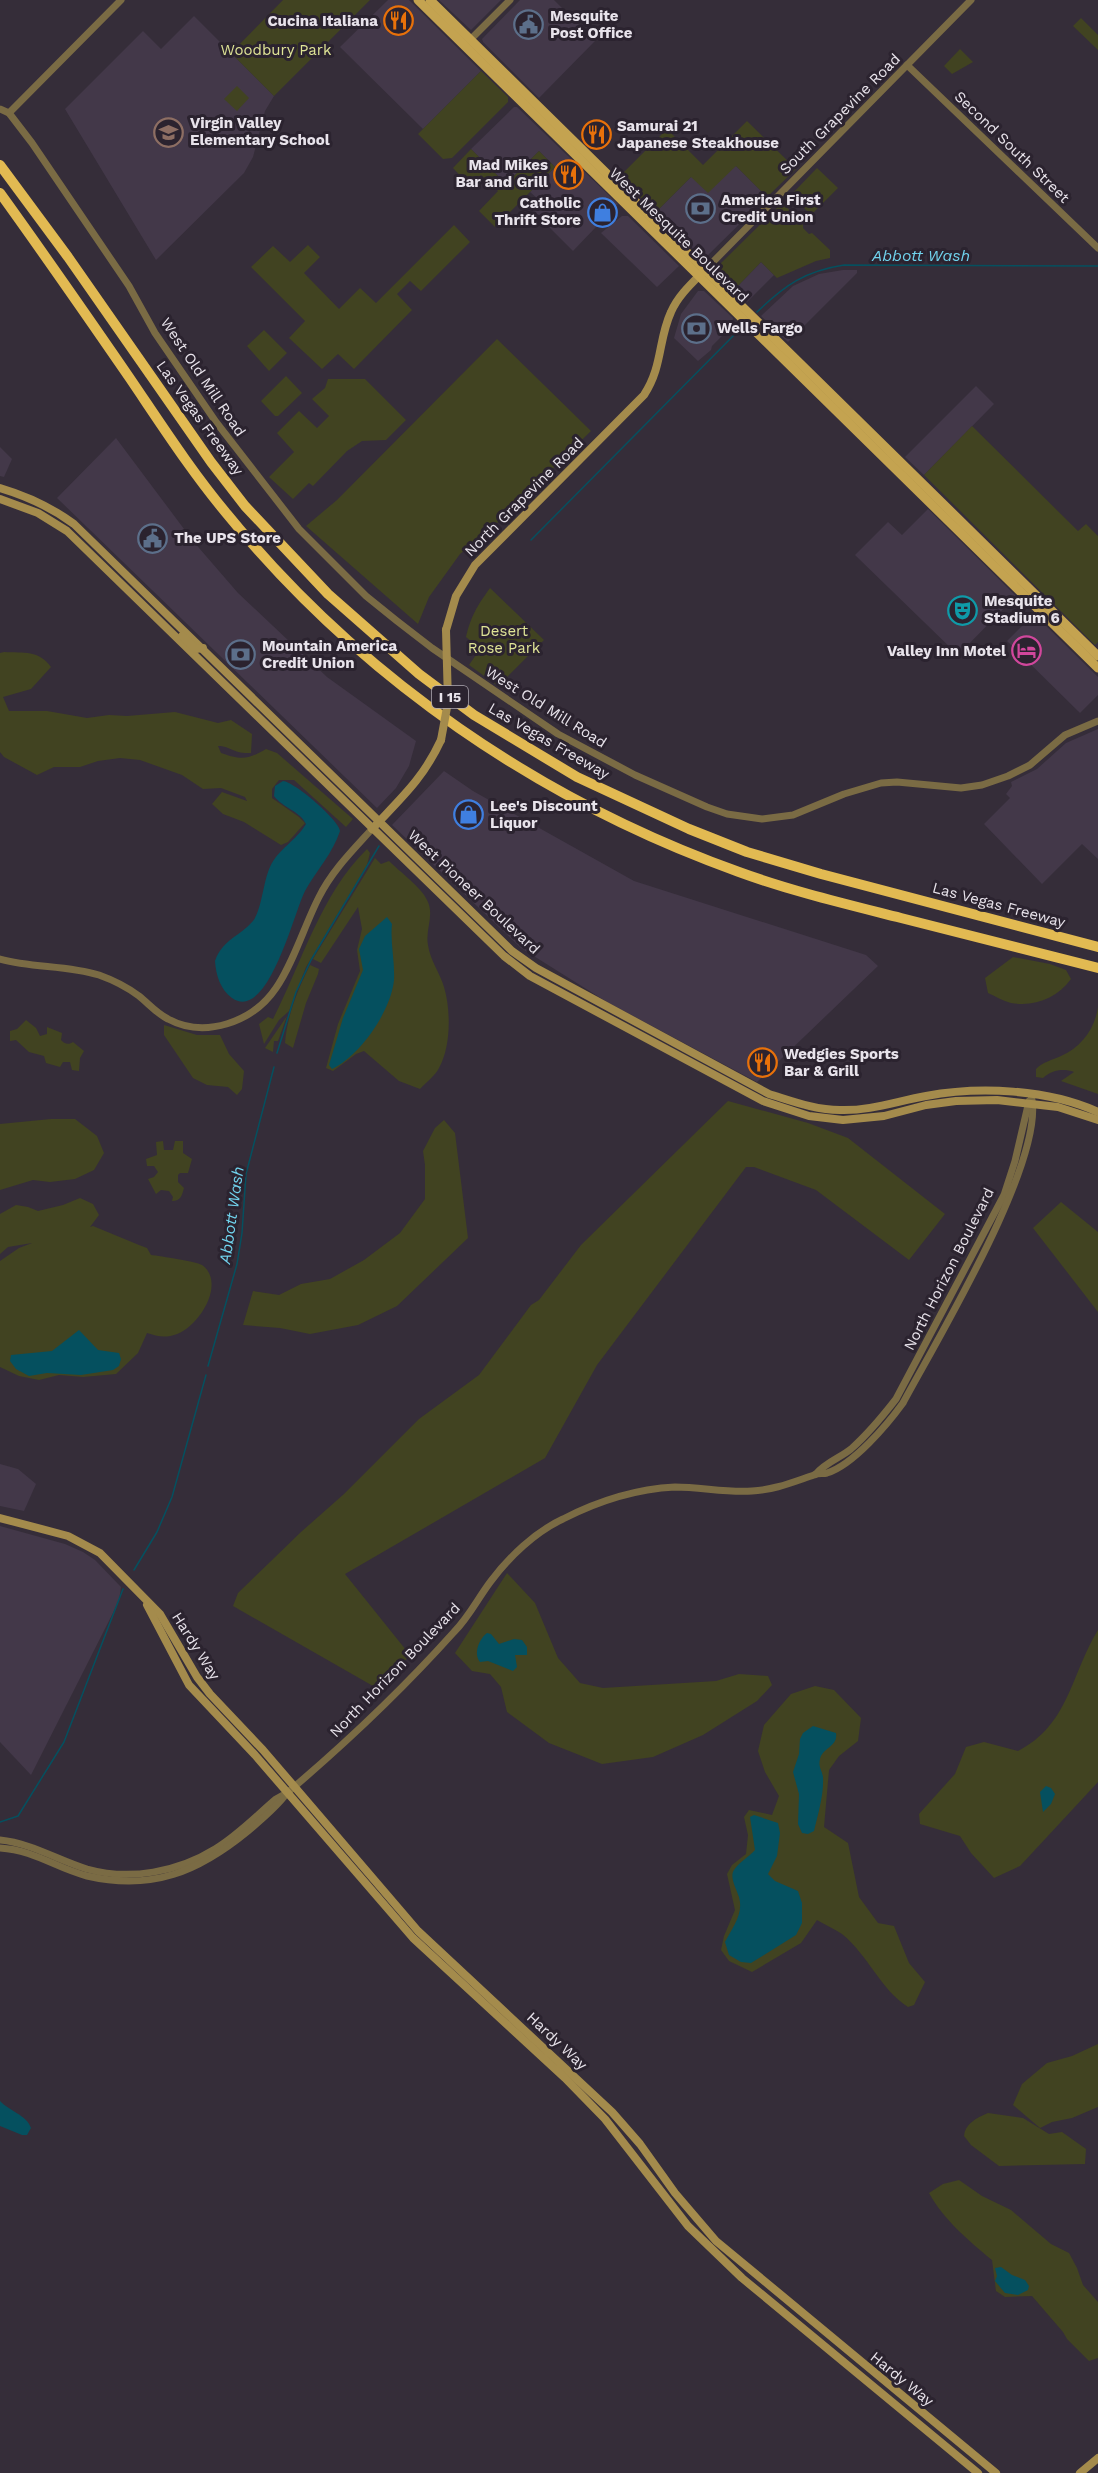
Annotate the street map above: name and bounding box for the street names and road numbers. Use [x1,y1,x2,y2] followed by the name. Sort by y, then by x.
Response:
[776,50,904,178] street label: South Grapevine Road
[951,87,1074,207] street label: Second South Street
[606,164,752,306] street label: West Mesquite Boulevard
[157,314,249,440] street label: West Old Mill Road
[152,357,248,479] street label: Las Vegas Freeway
[461,434,587,560] street label: North Grapevine Road
[482,662,610,752] street label: West Old Mill Road
[432,686,468,708] road number: I 15
[485,699,613,783] street label: Las Vegas Freeway
[404,826,544,958] street label: West Pioneer Boulevard
[931,879,1068,931] street label: Las Vegas Freeway
[900,1185,998,1353] street label: North Horizon Boulevard
[326,1599,464,1741] street label: North Horizon Boulevard
[168,1609,224,1683] street label: Hardy Way
[523,2008,591,2074] street label: Hardy Way
[867,2348,938,2410] street label: Hardy Way

